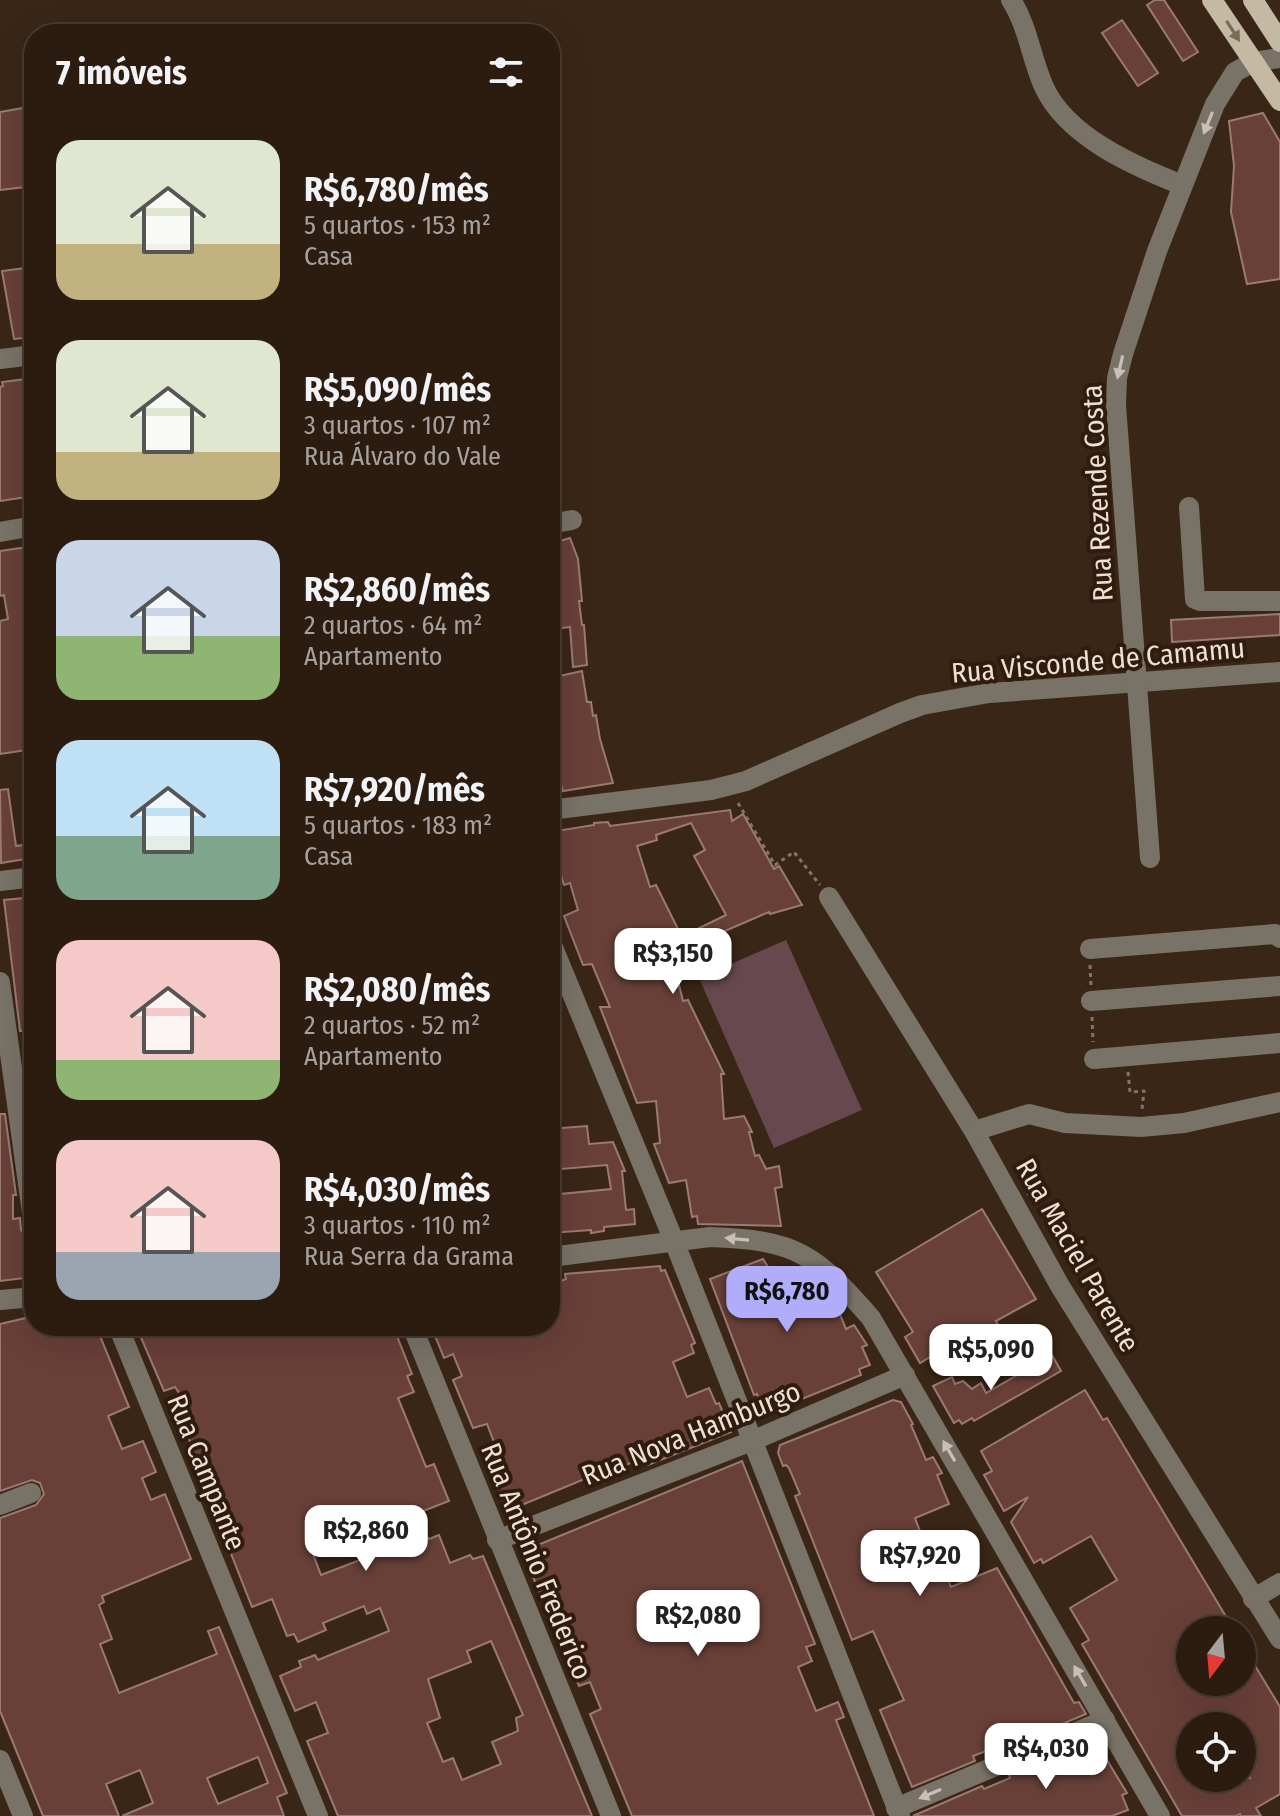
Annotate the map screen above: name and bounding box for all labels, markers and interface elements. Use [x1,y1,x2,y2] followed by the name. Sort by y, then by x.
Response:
[1225,20,1239,42] one-way arrow
[484,50,528,94] icon: filters
[56,52,187,93] text: 7 imóveis
[1201,111,1214,135] one-way arrow
[304,169,489,210] text: R$6,780/mês
[120,172,216,268] icon: home
[304,210,491,241] text: 5 quartos · 153 m²
[304,241,353,272] text: Casa
[1113,355,1126,380] one-way arrow
[304,369,491,410] text: R$5,090/mês
[120,372,216,468] icon: home
[1075,384,1120,602] street label: Rua Rezende Costa
[304,410,491,441] text: 3 quartos · 107 m²
[304,441,501,472] text: Rua Álvaro do Vale
[304,569,490,610] text: R$2,860/mês
[120,572,216,668] icon: home
[304,610,482,641] text: 2 quartos · 64 m²
[950,631,1246,690] street label: Rua Visconde de Camamu
[304,641,442,672] text: Apartamento
[304,769,485,810] text: R$7,920/mês
[120,772,216,868] icon: home
[304,810,492,841] text: 5 quartos · 183 m²
[304,841,353,872] text: Casa
[599,928,747,996] pin: R$3,150
[633,938,713,969] text: R$3,150
[304,969,490,1010] text: R$2,080/mês
[120,972,216,1068] icon: home
[304,1010,480,1041] text: 2 quartos · 52 m²
[304,1041,442,1072] text: Apartamento
[1009,1153,1146,1358] street label: Rua Maciel Parente
[304,1169,490,1210] text: R$4,030/mês
[120,1172,216,1268] icon: home
[304,1210,491,1241] text: 3 quartos · 110 m²
[724,1232,749,1245] one-way arrow
[304,1241,514,1272] text: Rua Serra da Grama
[713,1266,861,1334] pin: R$6,780
[744,1276,830,1307] text: R$6,780
[917,1324,1065,1392] pin: R$5,090
[947,1334,1035,1365] text: R$5,090
[577,1375,805,1492] street label: Rua Nova Hamburgo
[160,1389,253,1555] street label: Rua Campante
[474,1438,599,1684] street label: Rua Antônio Frederico
[942,1440,956,1462] one-way arrow
[292,1505,440,1573] pin: R$2,860
[323,1515,409,1546] text: R$2,860
[846,1530,994,1598] pin: R$7,920
[879,1540,961,1571] text: R$7,920
[624,1590,772,1658] pin: R$2,080
[655,1600,741,1631] text: R$2,080
[1176,1616,1256,1696] north arrow
[1176,1616,1256,1792] map controls
[1073,1664,1087,1687] one-way arrow
[1176,1712,1256,1792] button: locate
[972,1723,1120,1791] pin: R$4,030
[1003,1733,1089,1764] text: R$4,030
[918,1787,942,1800] one-way arrow

